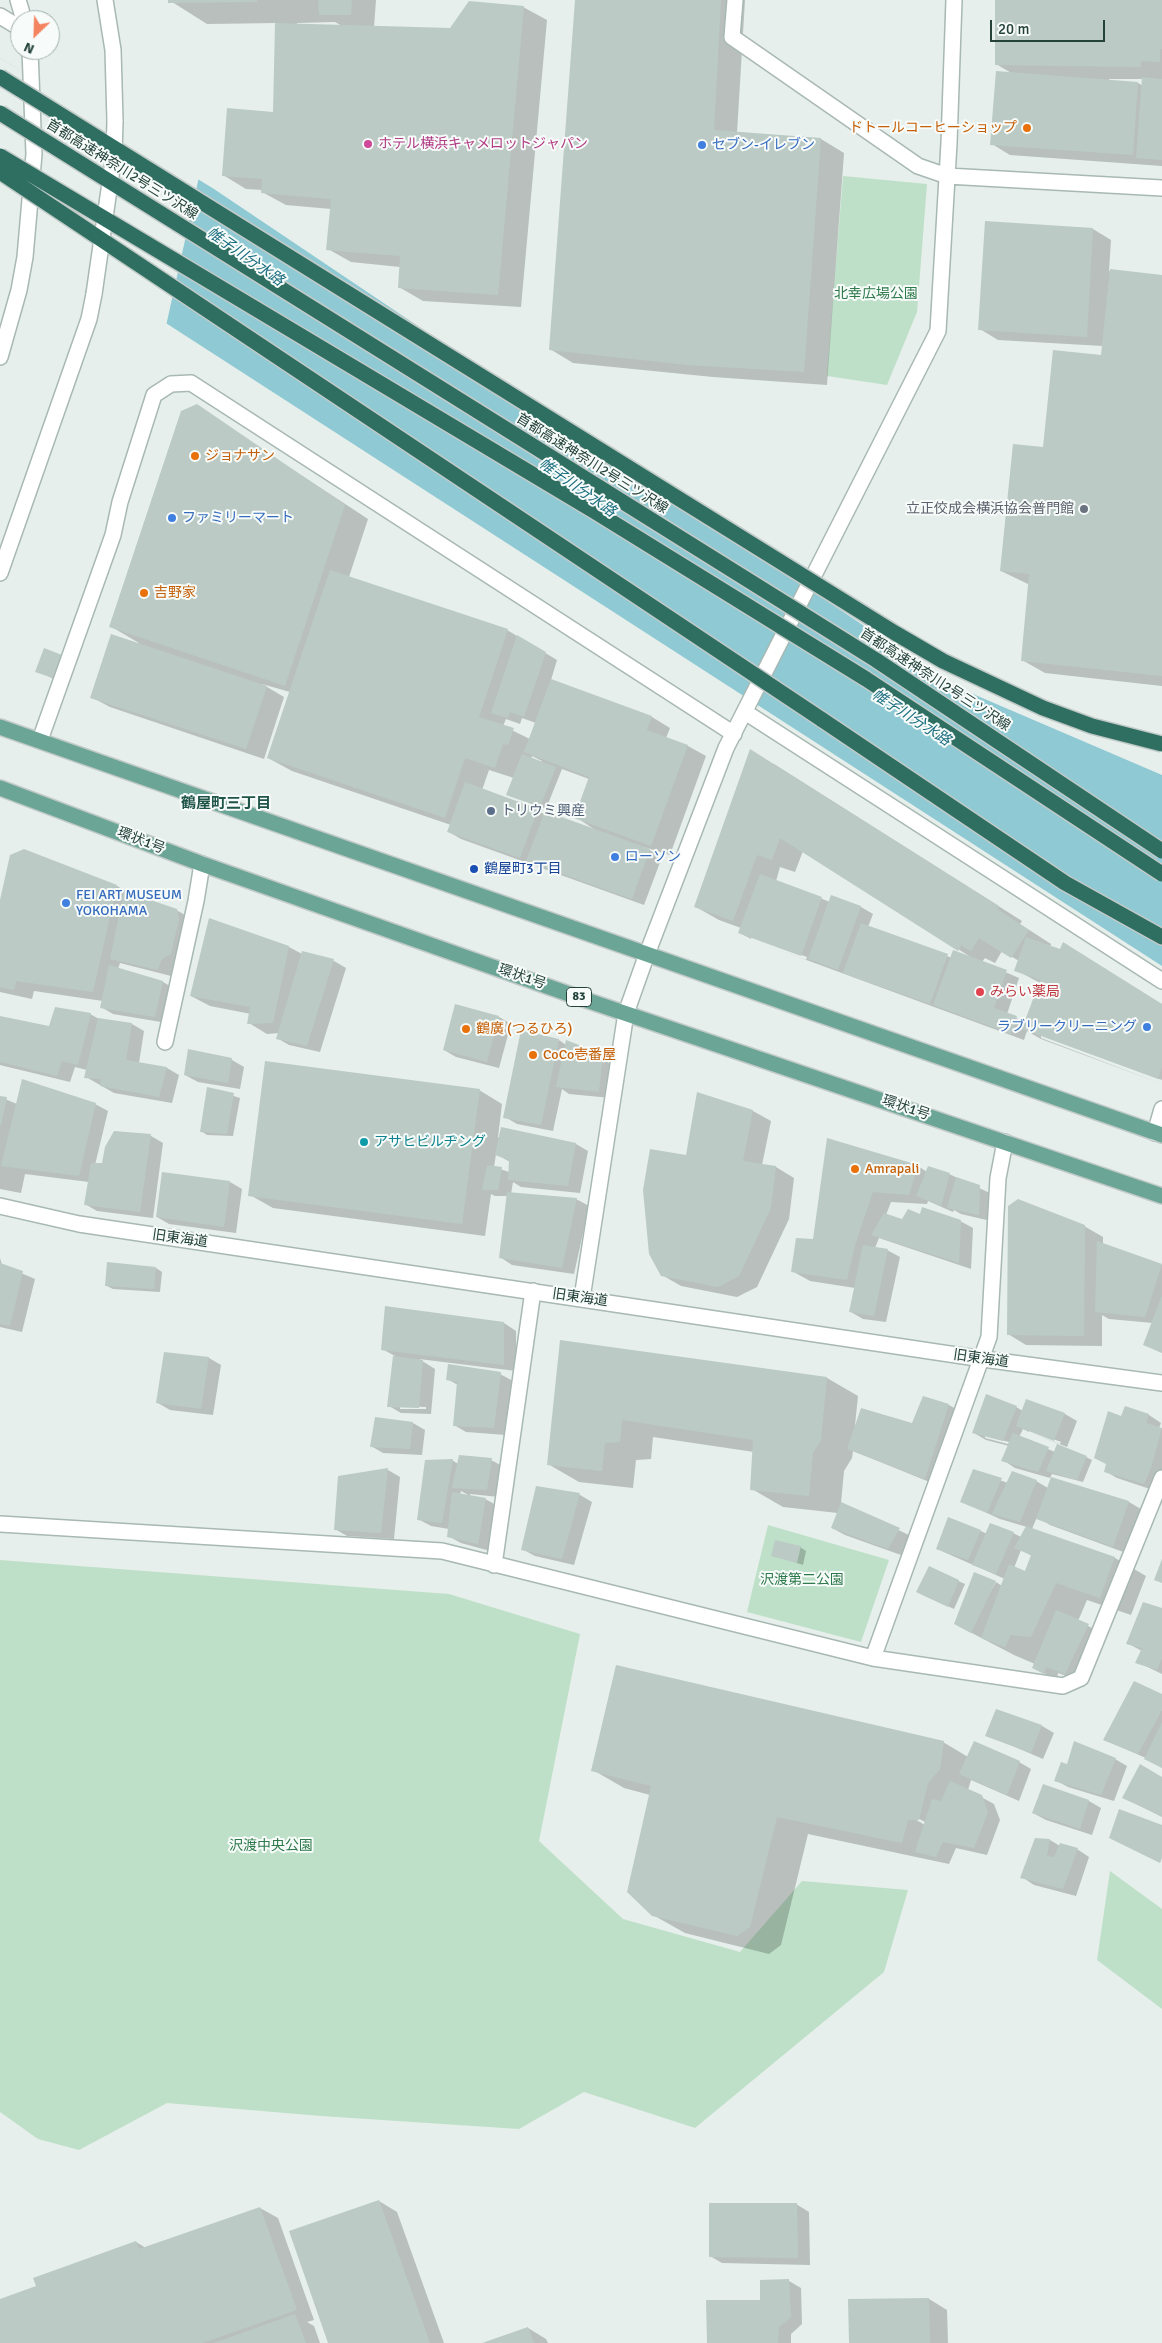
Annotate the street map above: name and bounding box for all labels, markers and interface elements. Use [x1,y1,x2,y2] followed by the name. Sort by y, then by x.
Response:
[10,10,60,60] north arrow
[992,10,1107,42] scale bar
[998,20,1029,38] text: 20 m
[21,38,37,58] text: N
[43,116,201,224] street label: 首都高速神奈川2号三ツ沢線
[849,120,1017,136] place label: ドトールコーヒーショップ
[1021,122,1033,134] marker: ドトールコーヒーショップ
[378,136,588,152] place label: ホテル横浜キャメロットジャパン
[712,137,815,153] place label: セブン-イレブン
[362,138,374,150] marker: ホテル横浜キャメロットジャパン
[696,139,708,151] marker: セブン-イレブン
[203,224,287,290] water label: 帷子川分水路
[834,286,918,302] park label: 北幸広場公園
[513,410,671,518] street label: 首都高速神奈川2号三ツ沢線
[205,448,275,464] place label: ジョナサン
[189,450,201,462] marker: ジョナサン
[535,455,619,521] water label: 帷子川分水路
[906,501,1074,517] place label: 立正佼成会横浜協会普門館
[1078,503,1090,515] marker: 立正佼成会横浜協会普門館
[182,510,294,526] place label: ファミリーマート
[166,512,178,524] marker: ファミリーマート
[154,585,196,601] place label: 吉野家
[138,587,150,599] marker: 吉野家
[857,625,1013,735] street label: 首都高速神奈川2号三ツ沢線
[868,686,954,750] water label: 帷子川分水路
[181,795,271,813] district label: 鶴屋町三丁目
[501,803,585,819] place label: トリウミ興産
[485,805,497,817] marker: トリウミ興産
[115,824,167,858] street label: 環状1号
[625,849,681,865] place label: ローソン
[609,851,621,863] marker: ローソン
[484,861,562,877] place label: 鶴屋町3丁目
[468,863,480,875] marker: 鶴屋町3丁目
[76,887,182,920] place label: FEI ART MUSEUM YOKOHAMA
[60,897,72,909] marker: FEI ART MUSEUM YOKOHAMA
[496,961,548,993] street label: 環状1号
[990,984,1060,1000] place label: みらい薬局
[974,986,986,998] marker: みらい薬局
[566,988,592,1006] road number: 83
[997,1019,1137,1035] place label: ラブリークリーニング
[476,1021,572,1037] place label: 鶴廣 (つるひろ)
[1141,1021,1153,1033] marker: ラブリークリーニング
[460,1023,472,1035] marker: 鶴廣 (つるひろ)
[543,1047,616,1063] place label: CoCo壱番屋
[527,1049,539,1061] marker: CoCo壱番屋
[880,1092,932,1124] street label: 環状1号
[374,1134,486,1150] place label: アサヒビルヂング
[358,1136,370,1148] marker: アサヒビルヂング
[865,1161,919,1177] place label: Amrapali
[849,1163,861,1175] marker: Amrapali
[151,1227,209,1251] street label: 旧東海道
[551,1286,609,1310] street label: 旧東海道
[952,1347,1010,1371] street label: 旧東海道
[760,1572,844,1588] park label: 沢渡第二公園
[229,1838,313,1854] park label: 沢渡中央公園

